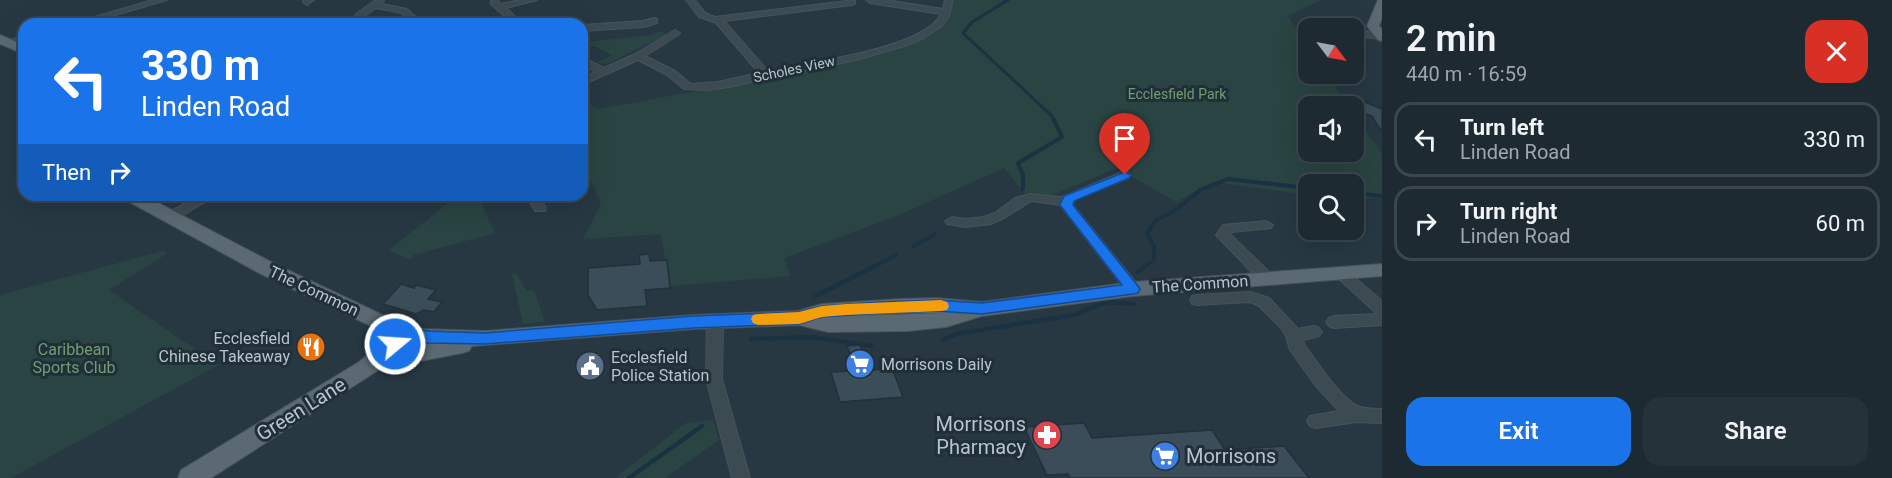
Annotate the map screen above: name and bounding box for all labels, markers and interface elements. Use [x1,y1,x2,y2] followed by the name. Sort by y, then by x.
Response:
[1298,18,1364,84] north arrow
[1298,18,1364,240] map controls
[1406,18,1496,60] text: 2 min
[1805,20,1868,83] button: close
[141,41,260,90] text: 330 m
[42,42,120,120] icon: left
[752,52,837,85] street label: Scholes View
[1406,62,1527,86] text: 440 m · 16:59
[1128,86,1227,102] park label: Ecclesfield Park
[141,91,290,123] text: Linden Road
[1298,96,1364,162] button: sound
[1099,113,1150,175] pin
[1460,115,1544,140] text: Turn left
[1108,122,1141,155] icon: arrive
[1409,123,1442,156] icon: left
[1803,127,1865,152] text: 330 m
[1460,140,1570,164] text: Linden Road
[103,156,136,189] icon: right
[42,160,91,185] text: Then
[1298,174,1364,240] button: search
[1460,199,1557,224] text: Turn right
[1409,207,1442,240] icon: right
[1816,211,1865,236] text: 60 m
[1460,224,1570,248] text: Linden Road
[266,262,362,320] street label: The Common
[1151,271,1249,297] street label: The Common
[363,312,427,376] position arrow
[158,329,290,366] place label: Ecclesfield Chinese Takeaway
[295,331,327,363] restaurant icon: Ecclesfield Chinese Takeaway
[33,340,116,377] park label: Caribbean Sports Club
[611,348,709,385] place label: Ecclesfield Police Station
[844,348,876,380] supermarket icon: Morrisons Daily
[574,350,606,382] public building icon: Ecclesfield Police Station
[881,355,992,374] place label: Morrisons Daily
[252,372,350,446] street label: Green Lane
[1406,397,1631,466] button: Exit
[1643,397,1868,466] button: Share
[936,412,1027,459] place label: Morrisons Pharmacy
[1031,419,1063,451] pharmacy icon: Morrisons Pharmacy
[1149,440,1181,472] supermarket icon: Morrisons
[1186,444,1276,468] place label: Morrisons

